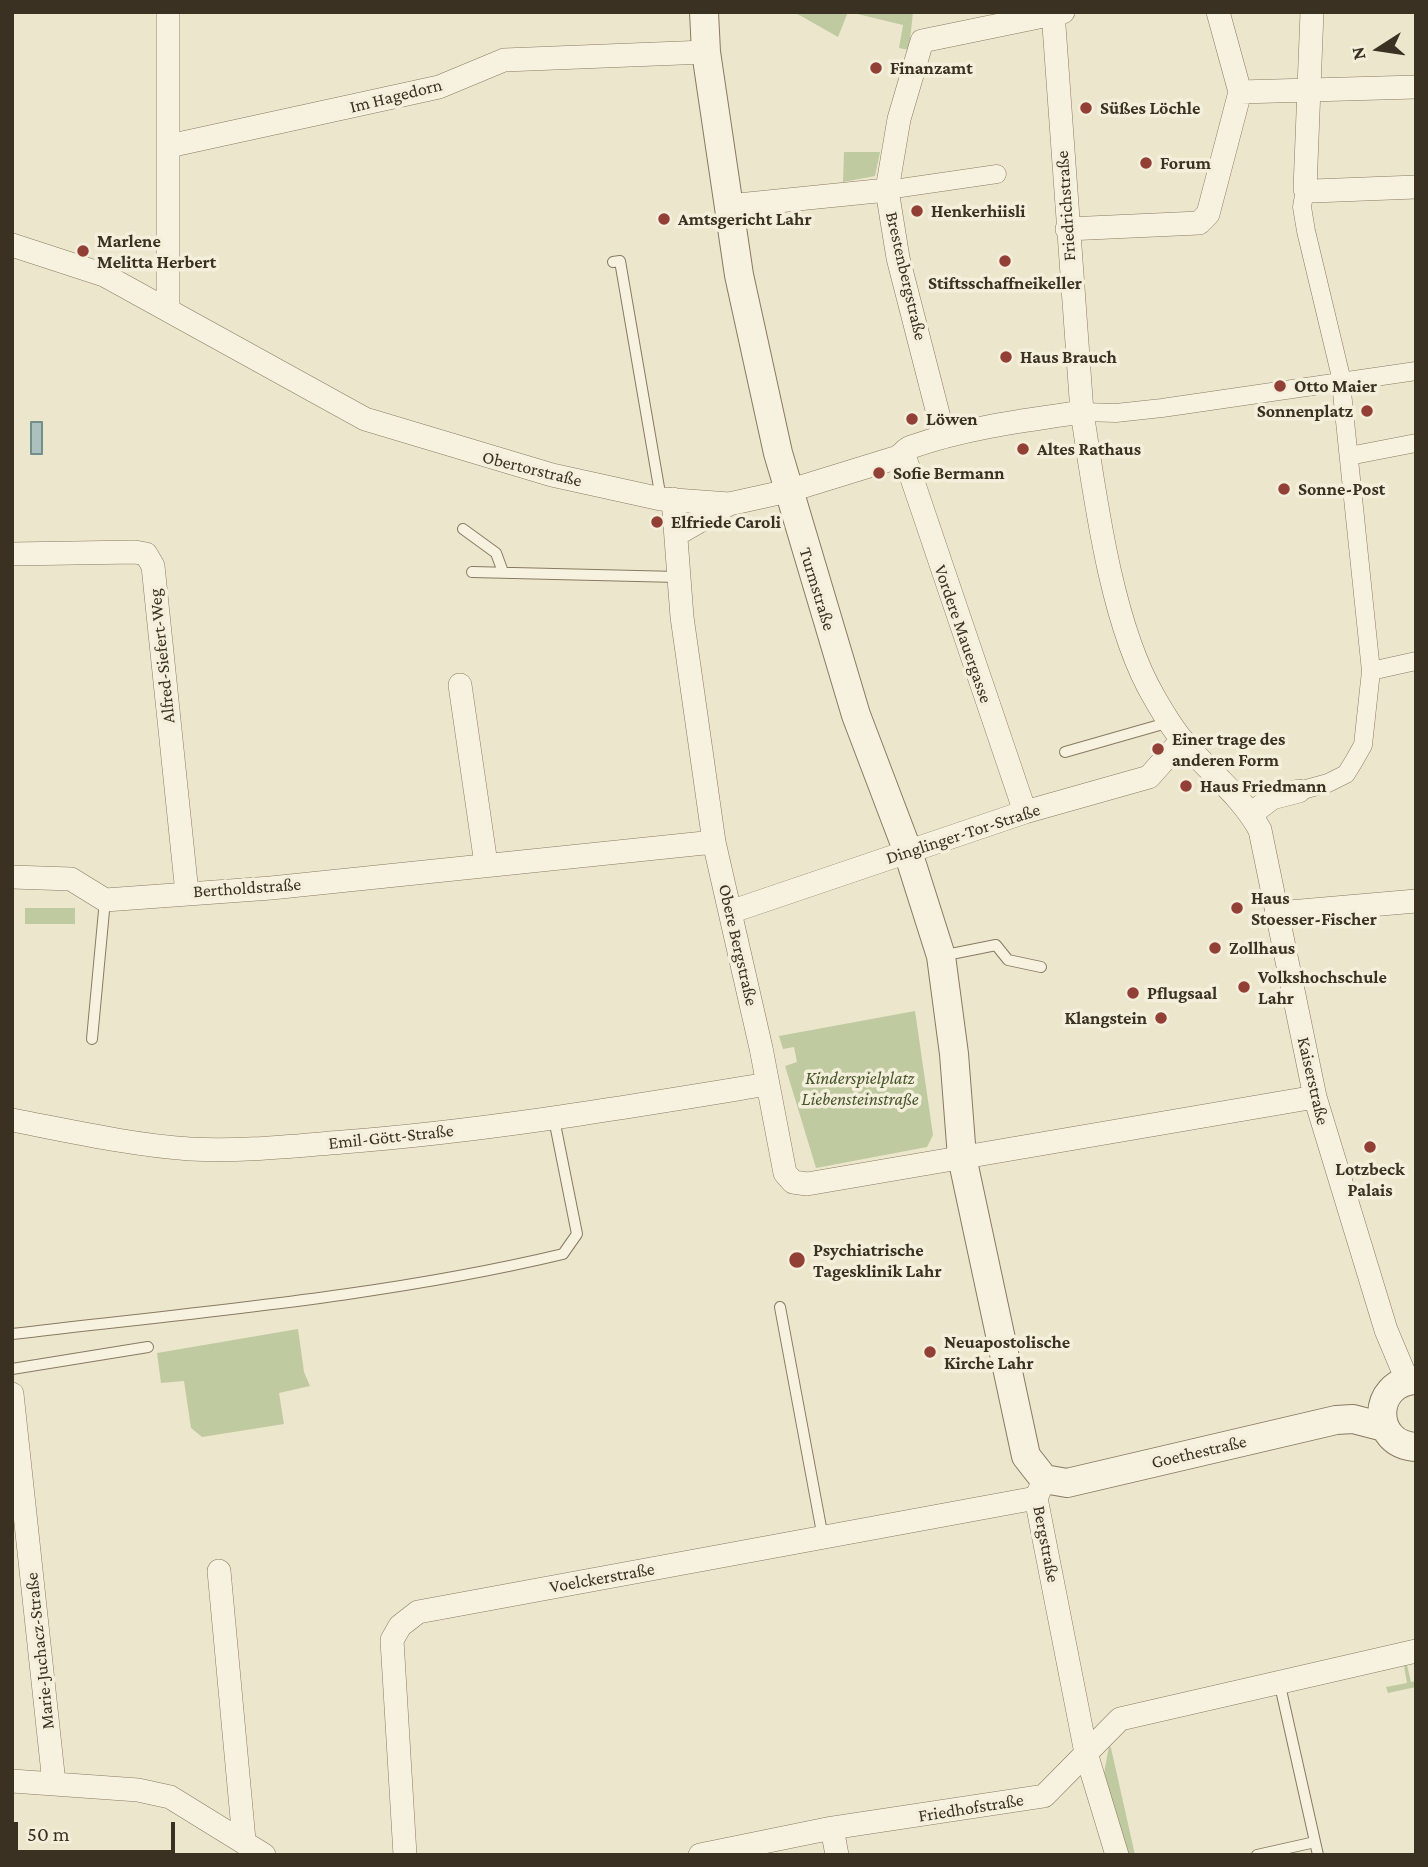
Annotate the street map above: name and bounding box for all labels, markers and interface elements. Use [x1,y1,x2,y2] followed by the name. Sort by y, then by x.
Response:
[1344,14,1414,84] north arrow
[1346,45,1370,62] text: N
[890,57,973,79] place label: Finanzamt
[868,60,884,76] marker: Finanzamt
[348,74,444,118] street label: Im Hagedorn
[1100,97,1200,119] place label: Süßes Löchle
[1078,100,1094,116] marker: Süßes Löchle
[1051,150,1081,262] street label: Friedrichstraße
[1160,152,1211,174] place label: Forum
[1138,155,1154,171] marker: Forum
[931,200,1026,222] place label: Henkerhiisli
[909,203,925,219] marker: Henkerhiisli
[678,208,812,230] place label: Amtsgericht Lahr
[881,210,931,342] street label: Brestenbergstraße
[656,211,672,227] marker: Amtsgericht Lahr
[97,230,216,272] place label: Marlene Melitta Herbert
[75,243,91,259] marker: Marlene Melitta Herbert
[997,253,1013,269] marker: Stiftsschaffneikeller
[928,272,1082,294] place label: Stiftsschaffneikeller
[1020,346,1117,368] place label: Haus Brauch
[998,349,1014,365] marker: Haus Brauch
[1294,375,1377,397] place label: Otto Maier
[1272,378,1288,394] marker: Otto Maier
[1257,400,1353,422] place label: Sonnenplatz
[1359,403,1375,419] marker: Sonnenplatz
[926,408,978,430] place label: Löwen
[904,411,920,427] marker: Löwen
[1037,438,1141,460] place label: Altes Rathaus
[1015,441,1031,457] marker: Altes Rathaus
[480,446,584,492] street label: Obertorstraße
[893,462,1005,484] place label: Sofie Bermann
[871,465,887,481] marker: Sofie Bermann
[1298,478,1385,500] place label: Sonne-Post
[1276,481,1292,497] marker: Sonne-Post
[671,511,781,533] place label: Elfriede Caroli
[649,514,665,530] marker: Elfriede Caroli
[794,545,840,633] street label: Turmstraße
[929,562,997,706] street label: Vordere Mauergasse
[144,588,180,724] street label: Alfred-Siefert-Weg
[1172,728,1285,770] place label: Einer trage des anderen Form
[1150,741,1166,757] marker: Einer trage des anderen Form
[1200,775,1327,797] place label: Haus Friedmann
[1178,778,1194,794] marker: Haus Friedmann
[883,799,1043,869] street label: Dinglinger-Tor-Straße
[192,873,302,903] street label: Bertholdstraße
[713,882,763,1008] street label: Obere Bergstraße
[1251,887,1377,930] place label: Haus Stoesser-Fischer
[1229,900,1245,916] marker: Haus Stoesser-Fischer
[1229,937,1295,959] place label: Zollhaus
[1207,940,1223,956] marker: Zollhaus
[1258,966,1387,1009] place label: Volkshochschule Lahr
[1236,979,1252,995] marker: Volkshochschule Lahr
[1147,982,1217,1004] place label: Pflugsaal
[1125,985,1141,1001] marker: Pflugsaal
[1065,1007,1147,1029] place label: Klangstein
[1153,1010,1169,1026] marker: Klangstein
[1292,1035,1334,1127] street label: Kaiserstraße
[801,1067,919,1110] park label: Kinderspielplatz Liebensteinstraße
[327,1120,455,1154] street label: Emil-Gött-Straße
[1362,1139,1378,1155] marker: Lotzbeck Palais
[1335,1158,1405,1200] place label: Lotzbeck Palais
[813,1239,942,1282] place label: Psychiatrische Tagesklinik Lahr
[787,1250,807,1270] marker: Psychiatrische Tagesklinik Lahr
[944,1331,1070,1374] place label: Neuapostolische Kirche Lahr
[922,1344,938,1360] marker: Neuapostolische Kirche Lahr
[1149,1431,1249,1473] street label: Goethestraße
[1028,1504,1064,1584] street label: Bergstraße
[548,1558,656,1598] street label: Voelckerstraße
[21,1571,59,1731] street label: Marie-Juchacz-Straße
[917,1789,1025,1827] street label: Friedhofstraße
[18,1808,178,1852] scale bar
[27,1822,70,1846] text: 50 m

